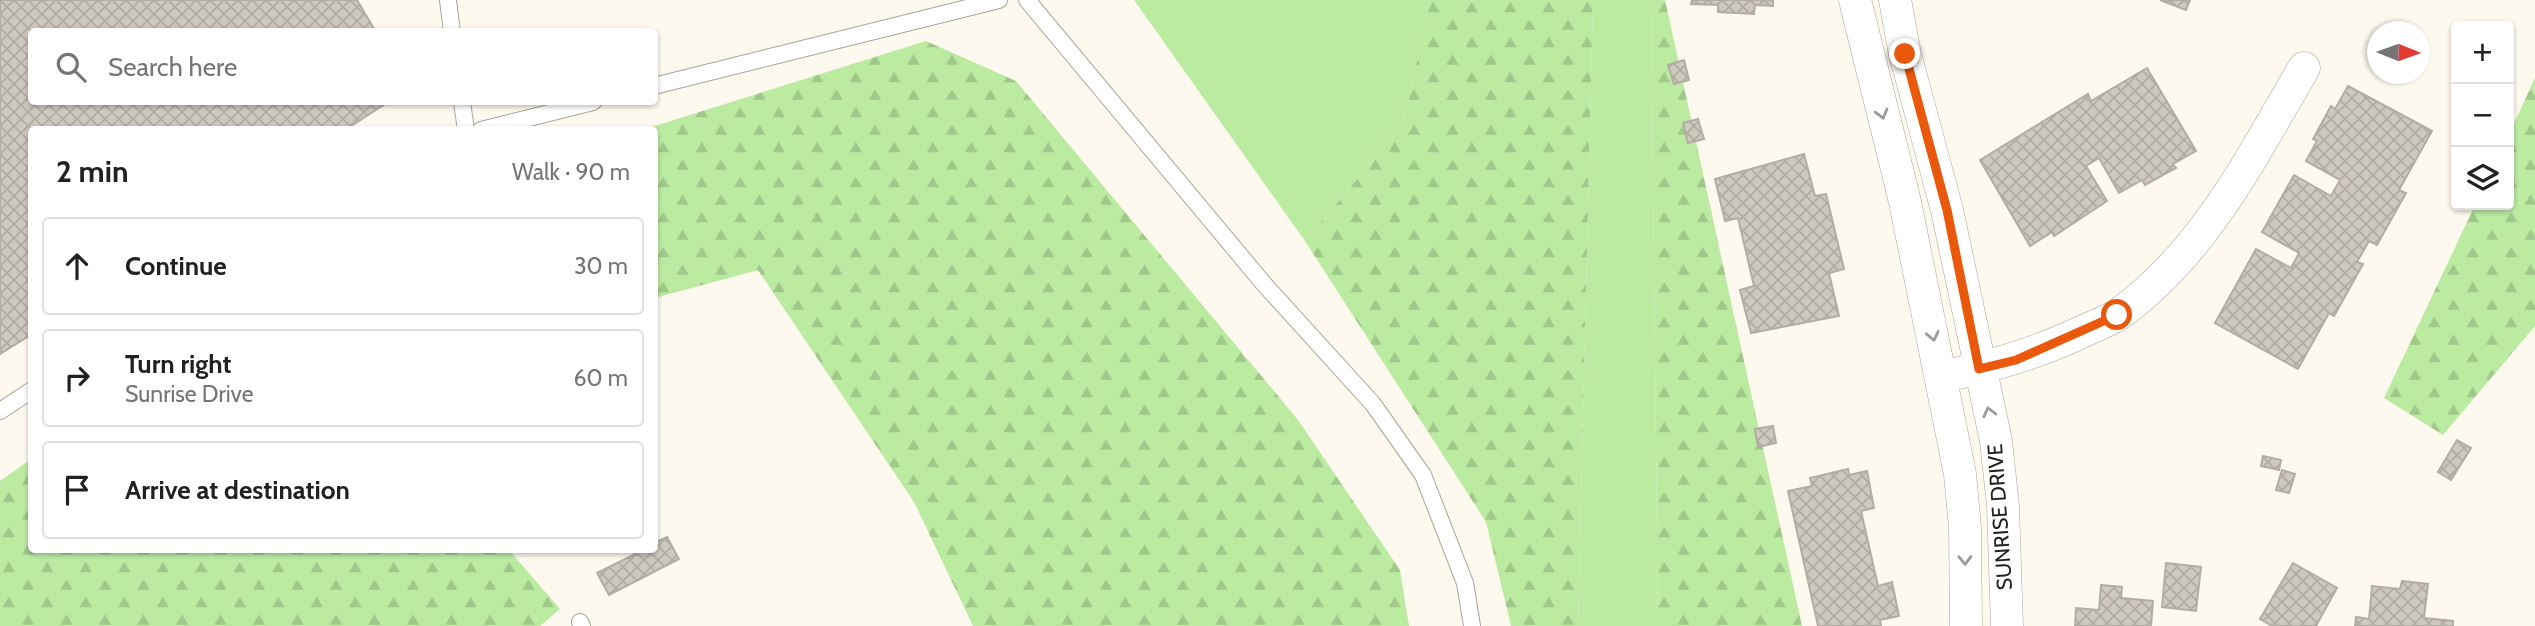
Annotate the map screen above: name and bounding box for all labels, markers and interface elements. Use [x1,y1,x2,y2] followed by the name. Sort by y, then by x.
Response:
[2367,21,2430,84] north arrow
[2451,21,2514,210] map controls
[2451,21,2514,84] button: +
[28,28,658,105] search box
[1889,38,1920,69] route end
[52,48,90,86] icon: search
[108,51,237,83] text: Search here
[2451,84,2514,147] button: −
[1874,108,1888,120] one-way arrow
[2451,147,2514,210] button: layers
[56,153,128,190] text: 2 min
[512,158,630,186] text: Walk · 90 m
[58,247,96,285] icon: ahead
[125,250,227,282] text: Continue
[574,252,628,280] text: 30 m
[2101,299,2132,330] route start
[1924,330,1939,342] one-way arrow
[125,348,231,380] text: Turn right
[58,359,96,397] icon: right
[574,364,628,392] text: 60 m
[125,380,253,408] text: Sunrise Drive
[1983,406,1997,418] one-way arrow
[1982,443,2017,591] street label: SUNRISE DRIVE
[58,471,96,509] icon: arrive
[125,474,350,506] text: Arrive at destination
[1958,555,1973,566] one-way arrow

